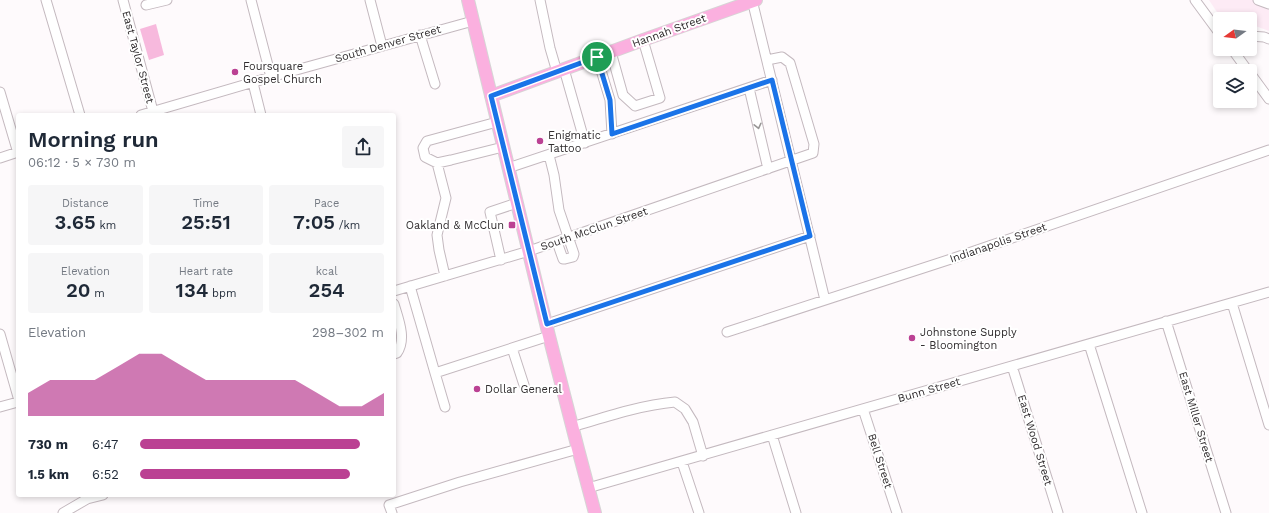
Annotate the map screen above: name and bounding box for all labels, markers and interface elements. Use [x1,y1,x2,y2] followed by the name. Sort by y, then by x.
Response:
[119,9,157,105] street label: East Taylor Street
[630,11,708,50] street label: Hannah Street
[1213,12,1257,56] north arrow
[1213,12,1257,108] map controls
[333,23,443,65] street label: South Denver Street
[580,40,614,74] pin
[586,46,608,68] icon: arrive
[243,60,322,86] place label: Foursquare Gospel Church
[1213,64,1257,108] button: layers
[230,67,240,77] marker: Foursquare Gospel Church
[753,122,762,129] one-way arrow
[342,126,384,168] button: share
[28,127,159,152] text: Morning run
[548,129,601,155] place label: Enigmatic Tattoo
[535,136,545,146] marker: Enigmatic Tattoo
[28,155,136,170] text: 06:12 · 5 × 730 m
[62,197,109,210] text: Distance
[193,197,219,210] text: Time
[314,197,339,210] text: Pace
[539,204,650,253] street label: South McClun Street
[55,210,96,234] text: 3.65
[181,210,231,234] text: 25:51
[293,210,335,234] text: 7:05
[96,219,116,232] text: km
[335,219,360,232] text: /km
[406,219,504,232] place label: Oakland & McClun
[507,220,517,230] marker: Oakland & McClun
[948,220,1048,266] street label: Indianapolis Street
[61,265,110,278] text: Elevation
[179,265,233,278] text: Heart rate
[316,265,338,278] text: kcal
[66,278,90,302] text: 20
[176,278,208,302] text: 134
[309,278,345,302] text: 254
[90,287,105,300] text: m
[208,287,236,300] text: bpm
[28,325,86,340] text: Elevation
[312,325,384,340] text: 298–302 m
[920,326,1017,352] place label: Johnstone Supply - Bloomington
[907,333,917,343] marker: Johnstone Supply - Bloomington
[1176,370,1216,464] street label: East Miller Street
[896,375,962,405] street label: Bunn Street
[485,383,563,396] place label: Dollar General
[472,384,482,394] marker: Dollar General
[1015,393,1055,487] street label: East Wood Street
[865,432,895,490] street label: Bell Street
[28,437,68,452] text: 730 m
[92,437,118,452] text: 6:47
[28,467,69,482] text: 1.5 km
[92,467,119,482] text: 6:52

